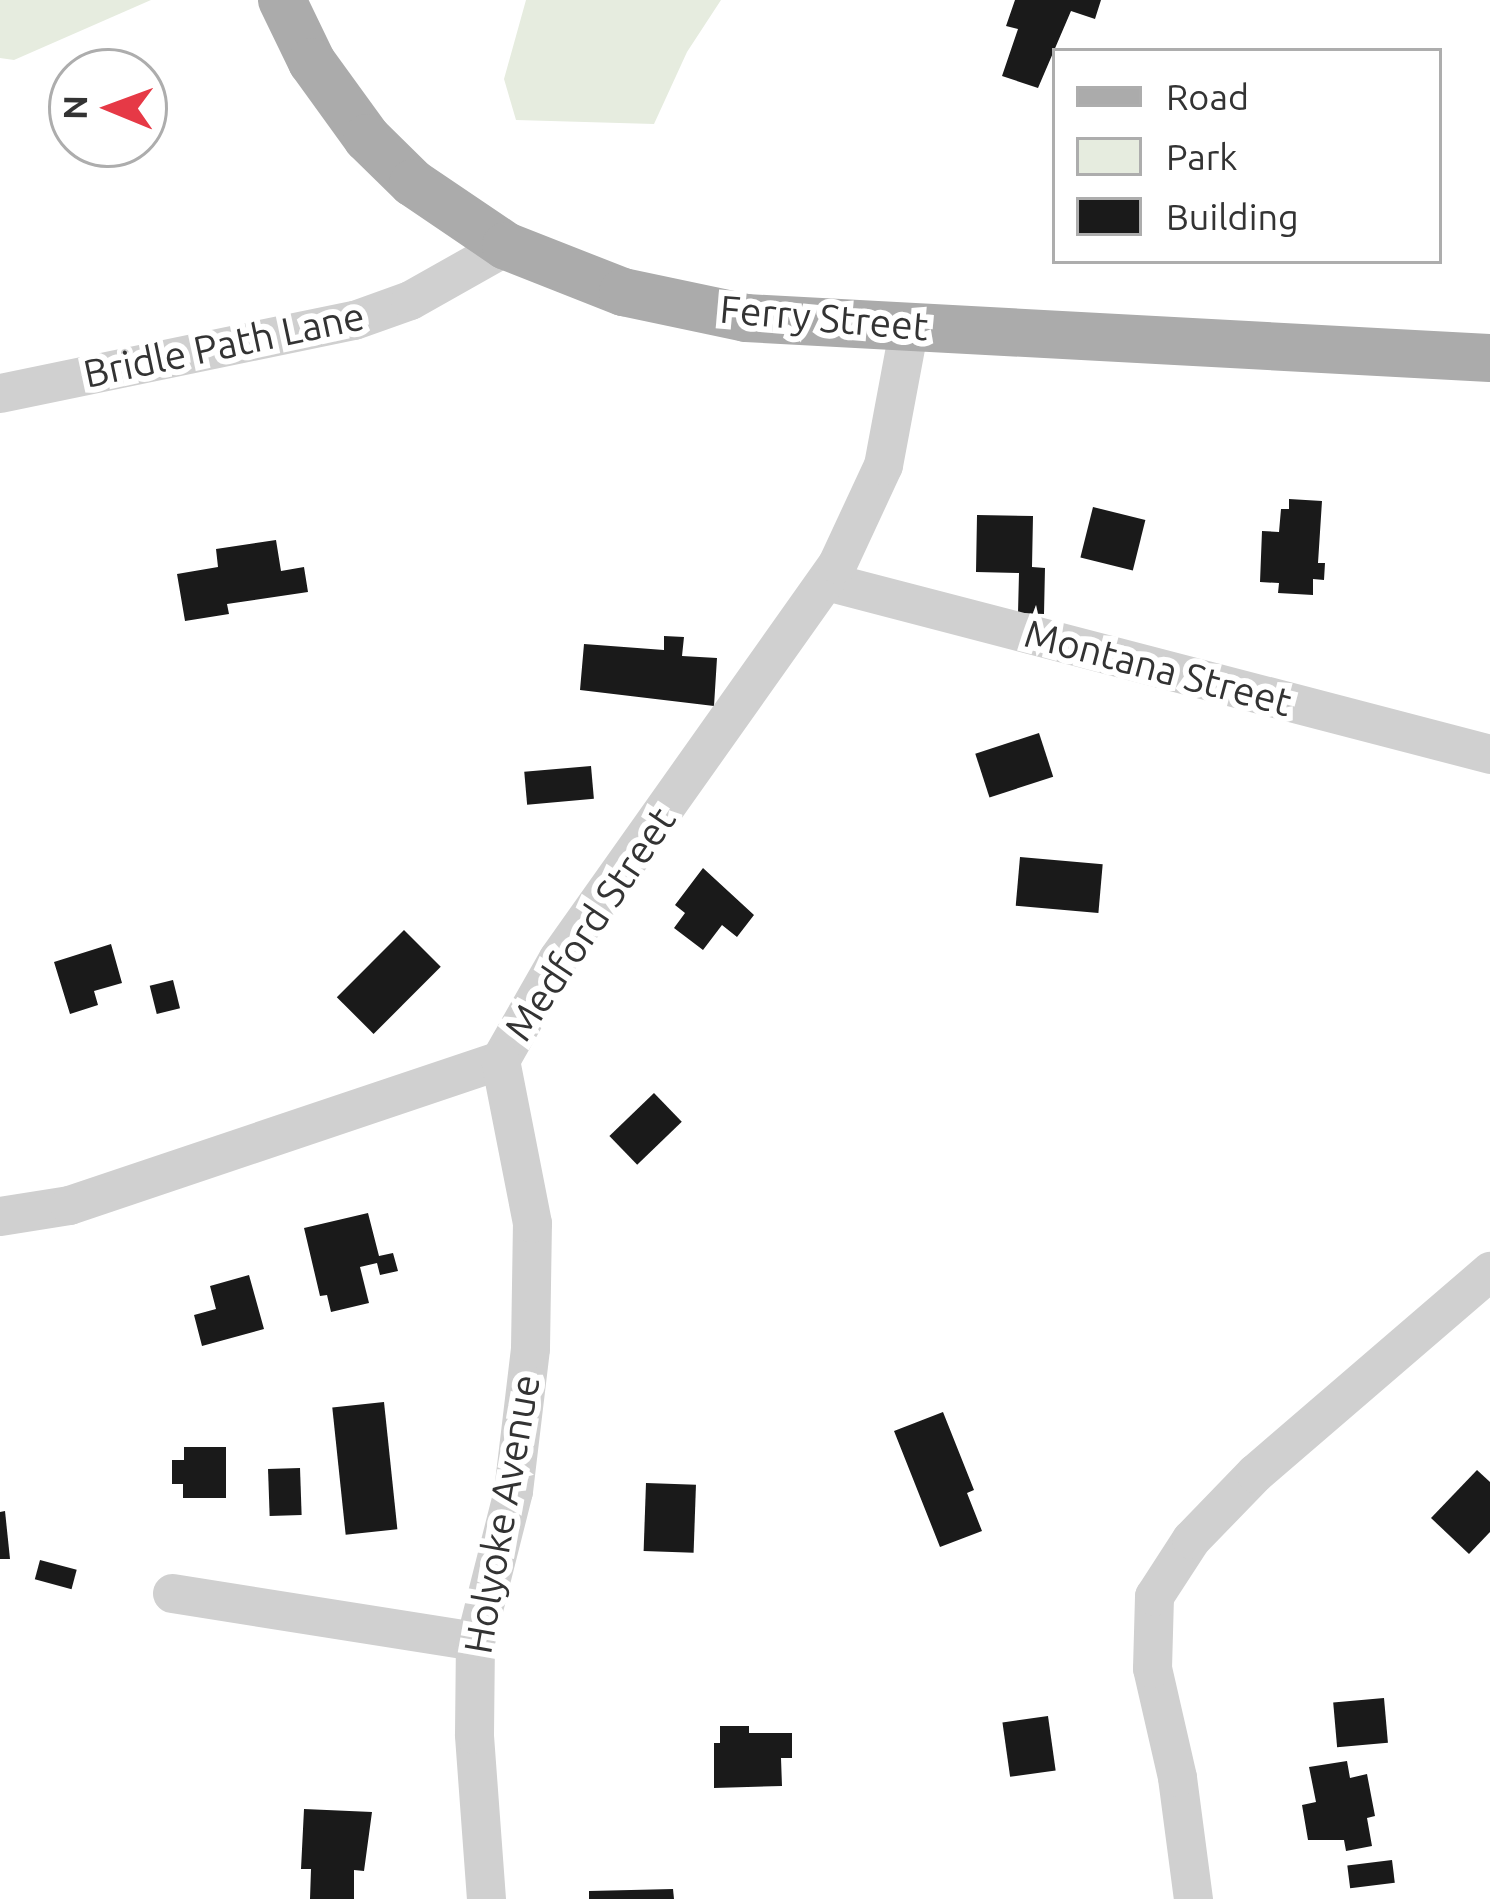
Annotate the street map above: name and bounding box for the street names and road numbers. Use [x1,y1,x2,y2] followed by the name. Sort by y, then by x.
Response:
[718,286,930,350] street label: Ferry Street
[79,292,369,398] street label: Bridle Path Lane
[1019,610,1297,726] street label: Montana Street
[495,798,685,1050] street label: Medford Street
[454,1371,550,1657] street label: Holyoke Avenue

